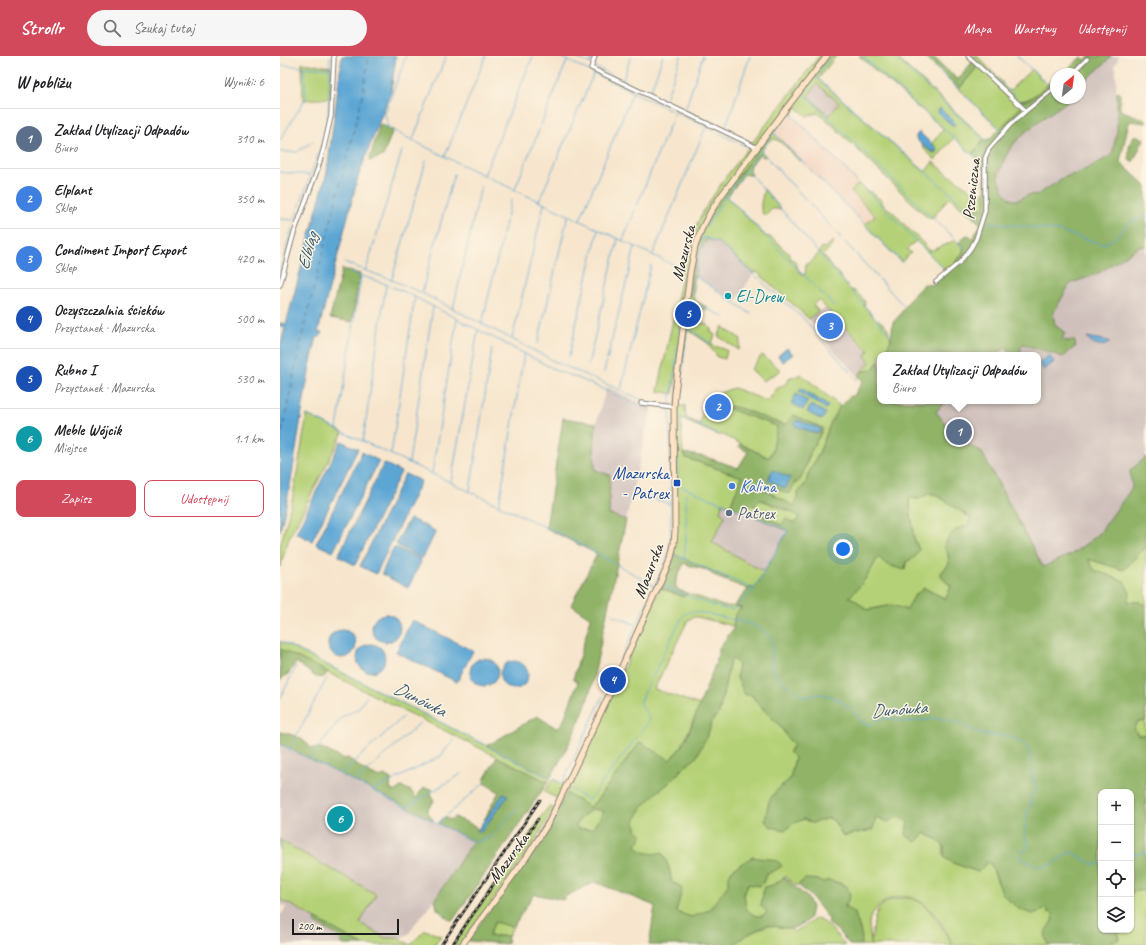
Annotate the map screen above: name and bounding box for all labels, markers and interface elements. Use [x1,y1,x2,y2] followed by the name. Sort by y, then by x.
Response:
[87,10,367,46] search box
[20,16,63,40] text: Strollr
[101,17,123,39] icon: search
[133,19,195,38] text: Szukaj tutaj
[964,20,991,37] text: Mapa
[1013,20,1056,37] text: Warstwy
[1078,20,1126,37] text: Udostępnij
[1050,68,1086,104] north arrow
[16,72,71,93] text: W pobliżu
[223,74,264,90] text: Wyniki: 6
[54,121,188,140] text: Zakład Utylizacji Odpadów
[26,131,32,147] text: 1
[236,131,264,147] text: 310 m
[54,140,77,156] text: Biuro
[958,156,985,221] street label: Pszeniczna
[54,181,92,200] text: Elplant
[26,191,32,207] text: 2
[236,191,264,207] text: 350 m
[54,200,77,216] text: Sklep
[666,221,701,283] street label: Mazurska
[291,227,323,272] water label: Elbląg
[54,241,186,260] text: Condiment Import Export
[26,251,32,267] text: 3
[236,251,264,267] text: 420 m
[54,260,77,276] text: Sklep
[736,286,785,307] place label: El-Drew
[723,291,733,301] marker: El-Drew
[675,299,701,329] pin: 5
[54,301,164,320] text: Oczyszczalnia ścieków
[26,311,32,327] text: 4
[236,311,264,327] text: 500 m
[817,311,843,341] pin: 3
[54,320,154,336] text: Przystanek · Mazurska
[877,352,1041,404] popup
[54,361,96,380] text: Rubno I
[892,361,1026,380] text: Zakład Utylizacji Odpadów
[26,371,32,387] text: 5
[236,371,264,387] text: 530 m
[54,380,154,396] text: Przystanek · Mazurska
[892,380,915,396] text: Biuro
[705,392,731,422] pin: 2
[946,417,972,447] pin: 1
[54,421,121,440] text: Meble Wójcik
[26,431,32,447] text: 6
[234,431,264,447] text: 1.1 km
[54,440,86,456] text: Miejsce
[613,463,671,504] place label: Mazurska - Patrex
[740,476,778,497] place label: Kalina
[672,478,682,488] marker: Mazurska - Patrex
[16,480,136,517] button: Zapisz
[144,480,264,517] button: Udostępnij
[727,481,737,491] marker: Kalina
[737,503,776,524] place label: Patrex
[724,508,734,518] marker: Patrex
[629,539,669,601] street label: Mazurska
[833,539,853,559] your location
[600,665,626,695] pin: 4
[390,677,452,722] water label: Dunówka
[871,696,929,722] water label: Dunówka
[1098,789,1134,933] map controls
[1098,789,1134,825] button: +
[327,804,353,834] pin: 6
[1098,825,1134,861] button: −
[483,828,535,887] street label: Mazurska
[1098,861,1134,897] button: locate
[1098,897,1134,933] button: layers
[292,917,399,936] scale bar
[298,919,322,933] text: 200 m

